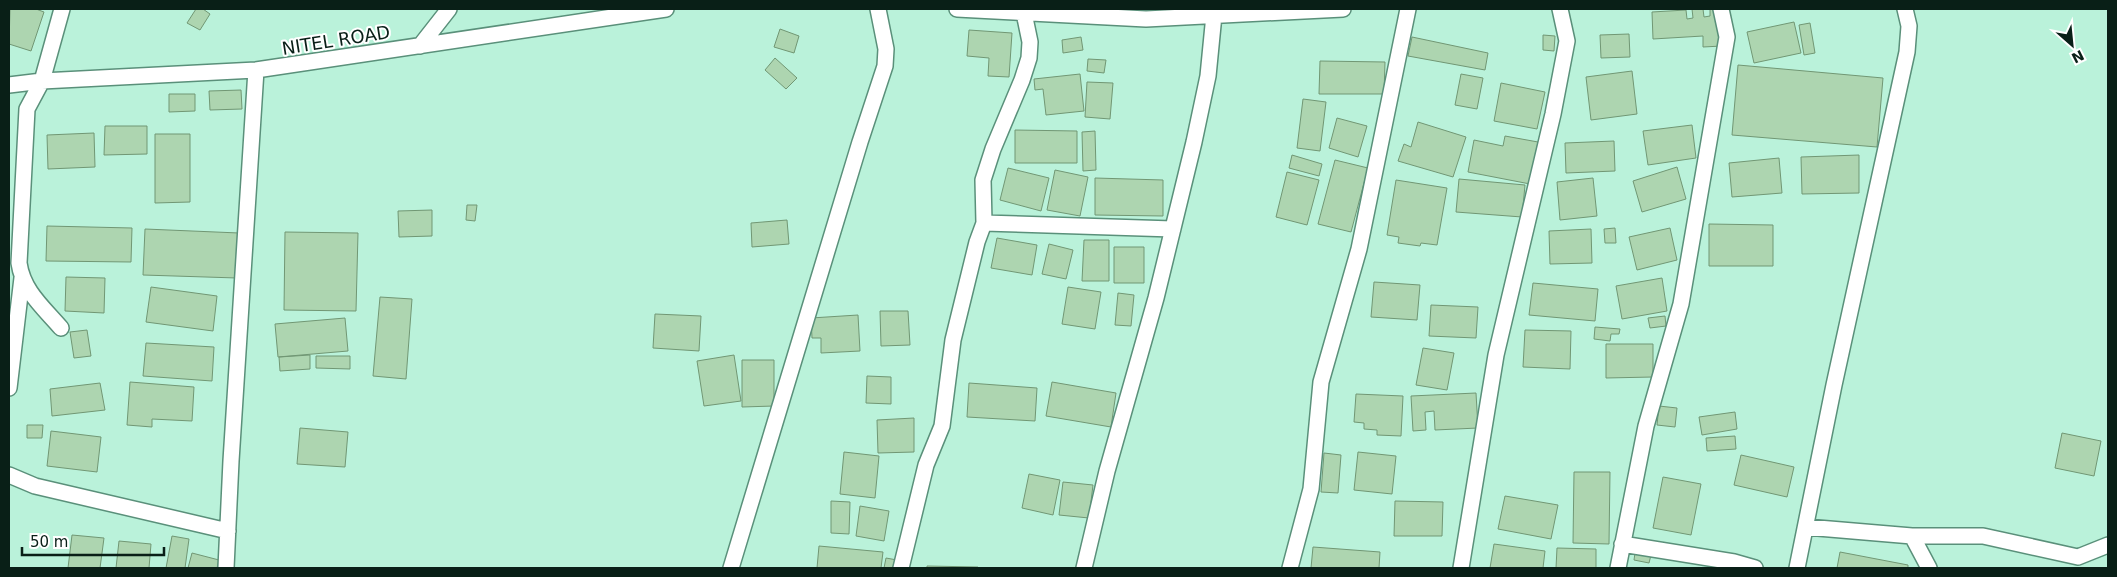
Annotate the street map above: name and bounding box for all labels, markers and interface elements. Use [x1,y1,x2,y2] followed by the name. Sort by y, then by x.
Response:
[2047,20,2097,70] north arrow
[280,21,392,59] street label: NITEL ROAD
[2069,47,2087,66] text: N
[22,524,165,556] scale bar
[30,533,68,551] text: 50 m

